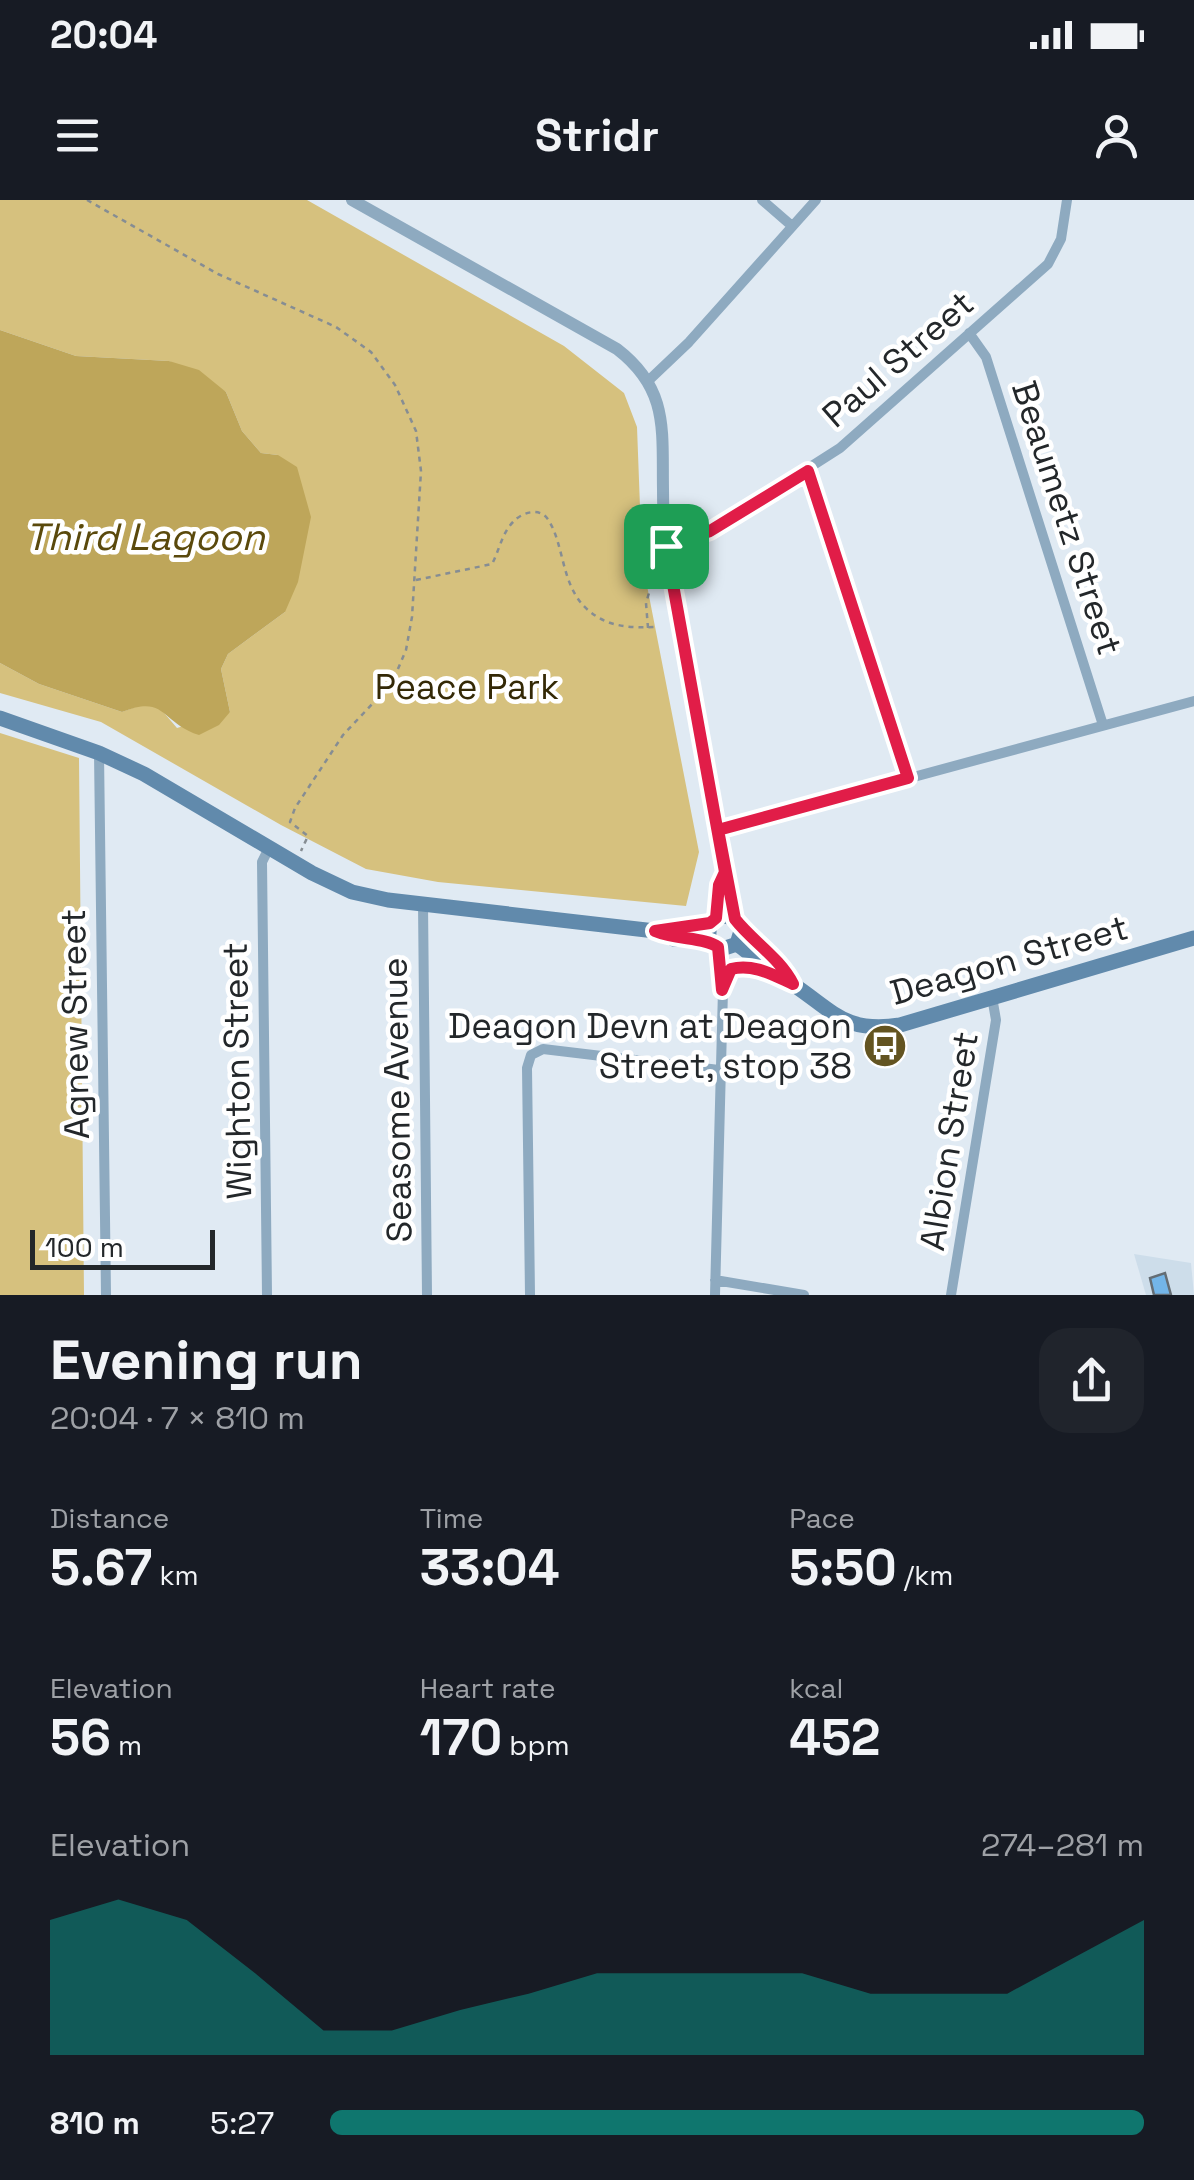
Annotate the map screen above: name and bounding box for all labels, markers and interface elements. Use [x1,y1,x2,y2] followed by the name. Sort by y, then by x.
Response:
[50,11,157,59] text: 20:04
[535,107,659,164] text: Stridr
[50,108,105,163] icon: menu
[1089,108,1144,163] icon: person
[813,281,983,437] street label: Paul Street
[1002,375,1132,661] street label: Beaumetz Street
[624,504,709,589] pin
[25,513,265,561] water label: Third Lagoon
[639,519,694,574] icon: arrive
[375,665,559,709] park label: Peace Park
[885,905,1133,1015] street label: Deagon Street
[51,908,99,1140] street label: Agnew Street
[213,942,261,1200] street label: Wighton Street
[373,957,421,1243] street label: Seasome Avenue
[448,1004,852,1088] place label: Deagon Devn at Deagon Street, stop 38
[862,1023,908,1069] bus stop icon: Deagon Devn at Deagon Street, stop 38
[910,1029,988,1253] street label: Albion Street
[30,1225,215,1270] scale bar
[45,1229,124,1265] text: 100 m
[50,1325,363,1395] text: Evening run
[1039,1328,1144,1433] button: share
[50,1398,305,1438] text: 20:04 · 7 × 810 m
[50,1500,169,1536] text: Distance
[420,1500,483,1536] text: Time
[789,1500,855,1536] text: Pace
[50,1536,152,1600] text: 5.67
[420,1536,560,1600] text: 33:04
[789,1536,897,1600] text: 5:50
[152,1557,199,1593] text: km
[897,1557,953,1593] text: /km
[50,1670,173,1706] text: Elevation
[420,1670,556,1706] text: Heart rate
[789,1670,843,1706] text: kcal
[50,1706,111,1770] text: 56
[420,1706,502,1770] text: 170
[789,1706,880,1770] text: 452
[111,1727,142,1763] text: m
[502,1727,570,1763] text: bpm
[50,1825,190,1865] text: Elevation
[981,1825,1144,1865] text: 274–281 m
[50,2103,140,2143] text: 810 m
[210,2103,274,2143] text: 5:27

